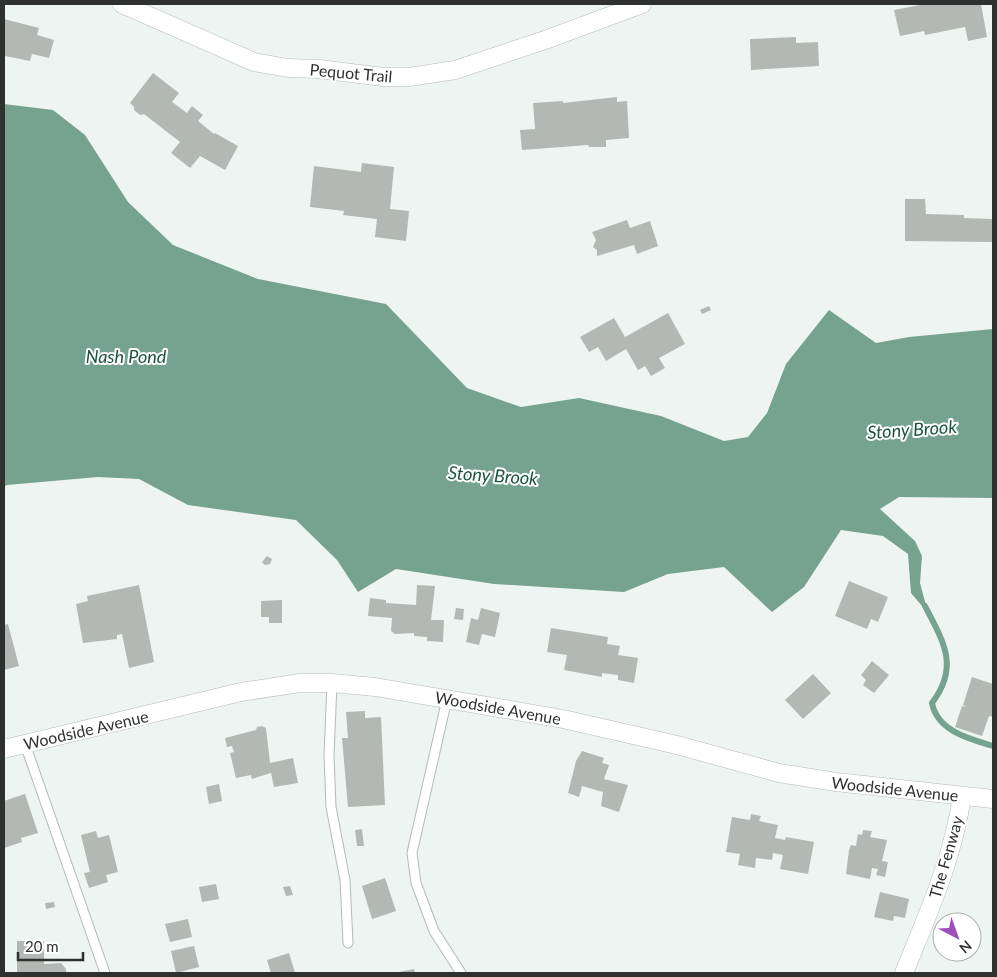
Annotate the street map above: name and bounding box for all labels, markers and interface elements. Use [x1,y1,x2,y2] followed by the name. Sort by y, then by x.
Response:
[309,59,393,86] street label: Pequot Trail
[86,345,167,367] water label: Nash Pond
[866,415,958,443] water label: Stony Brook
[448,461,539,489] water label: Stony Brook
[434,687,563,728] street label: Woodside Avenue
[22,706,150,753] street label: Woodside Avenue
[831,772,959,805] street label: Woodside Avenue
[925,813,967,900] street label: The Fenway
[932,912,982,962] north arrow
[18,930,82,962] scale bar
[25,937,59,955] text: 20 m
[956,937,976,957] text: N

